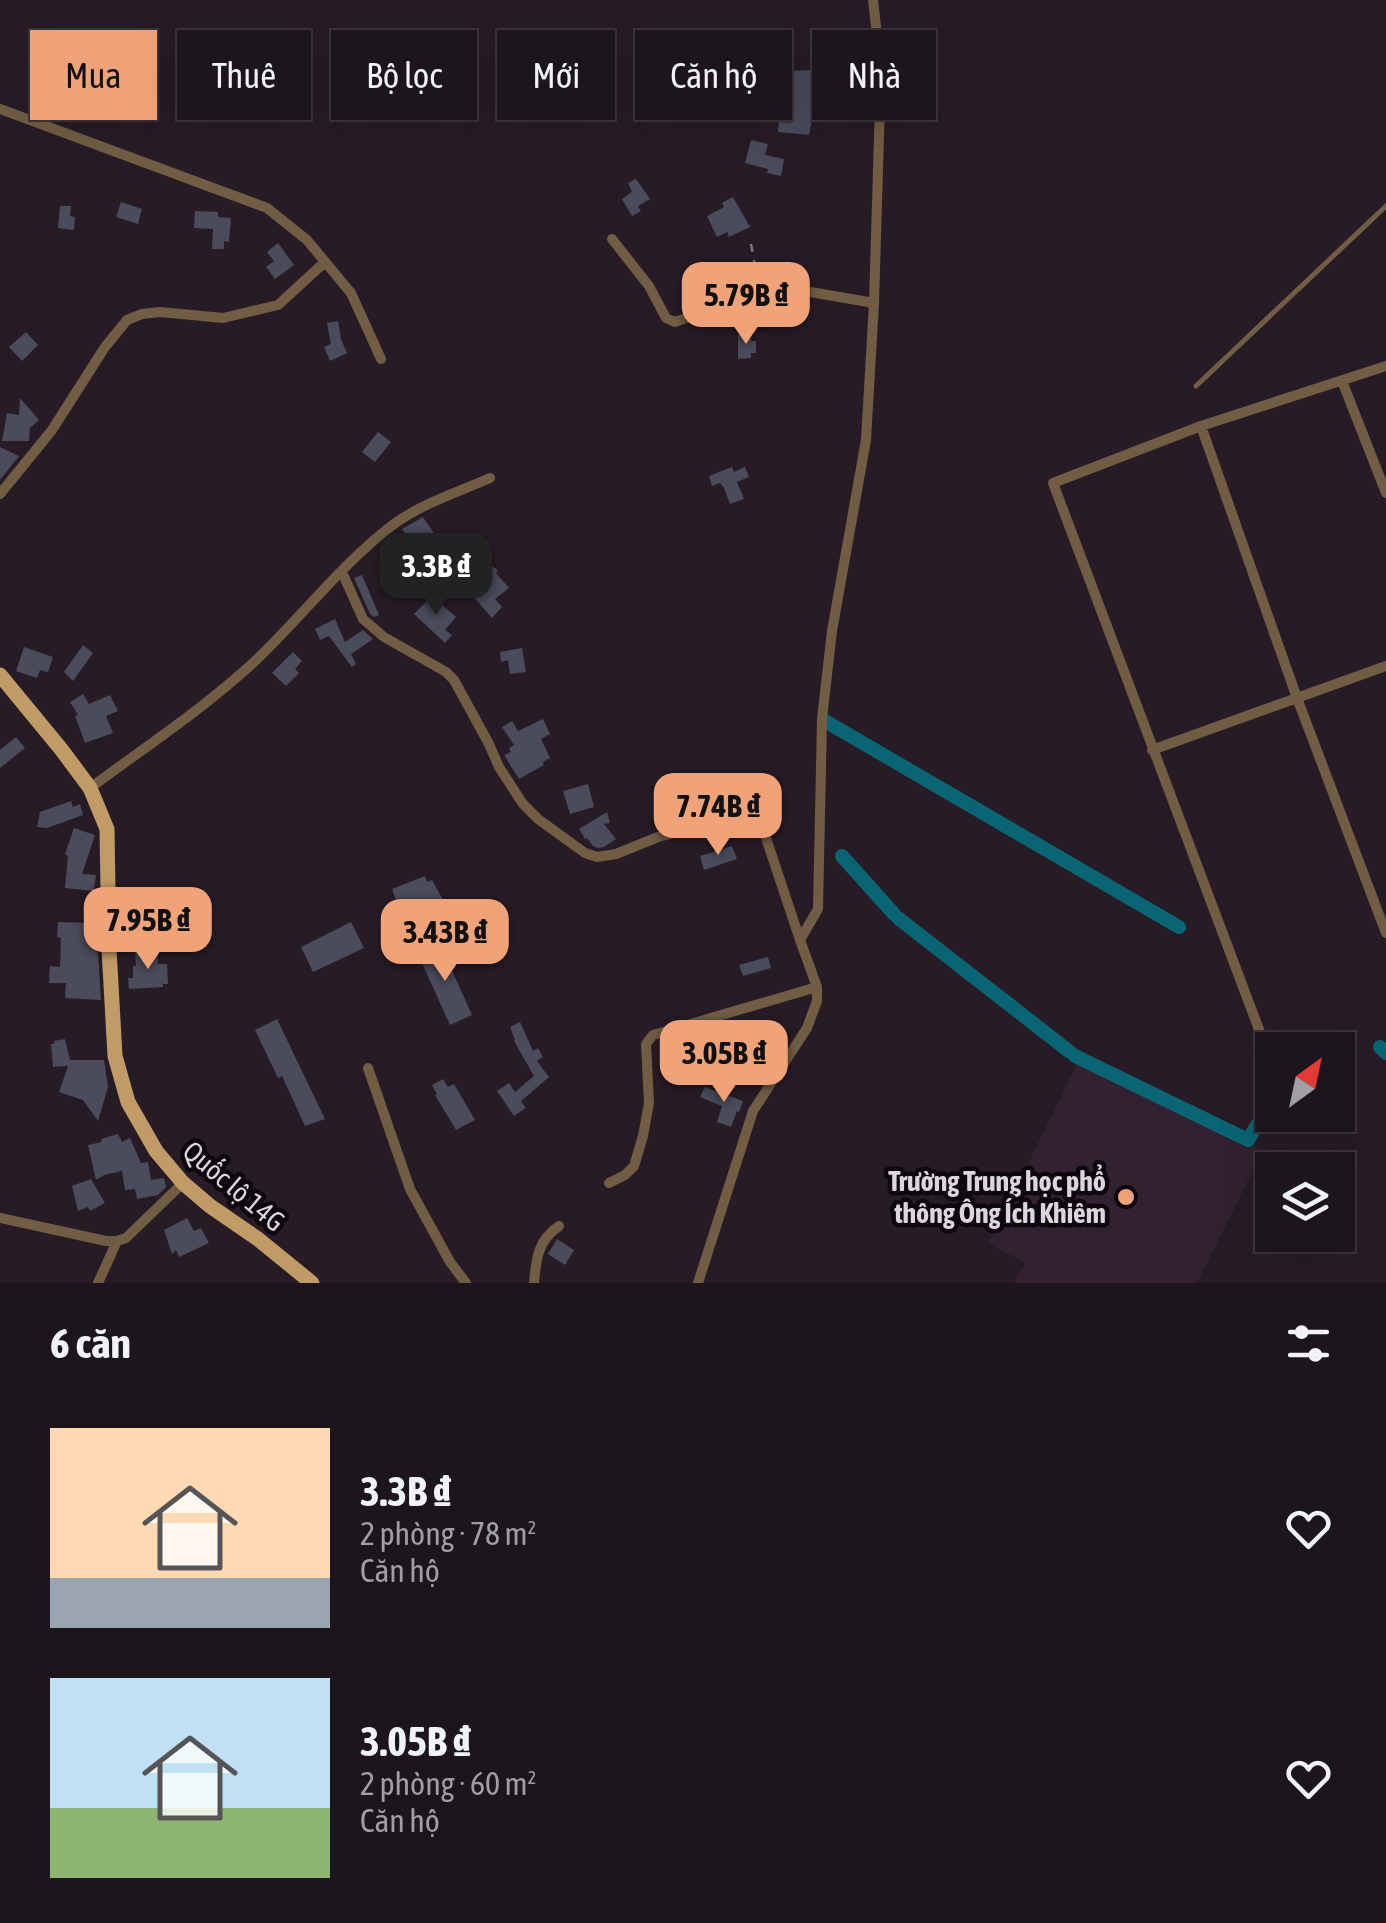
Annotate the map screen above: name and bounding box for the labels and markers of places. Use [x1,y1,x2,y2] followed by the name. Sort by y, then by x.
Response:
[654,262,838,347] pin: 5.79B ₫
[355,533,517,618] pin: 3.3B ₫
[626,773,810,858] pin: 7.74B ₫
[56,887,240,972] pin: 7.95B ₫
[353,899,537,984] pin: 3.43B ₫
[632,1020,816,1105] pin: 3.05B ₫
[888,1164,1106,1229] place label: Trường Trung học phổ thông Ông Ích Khiêm
[1115,1186,1137,1208] marker: Trường Trung học phổ thông Ông Ích Khiêm

